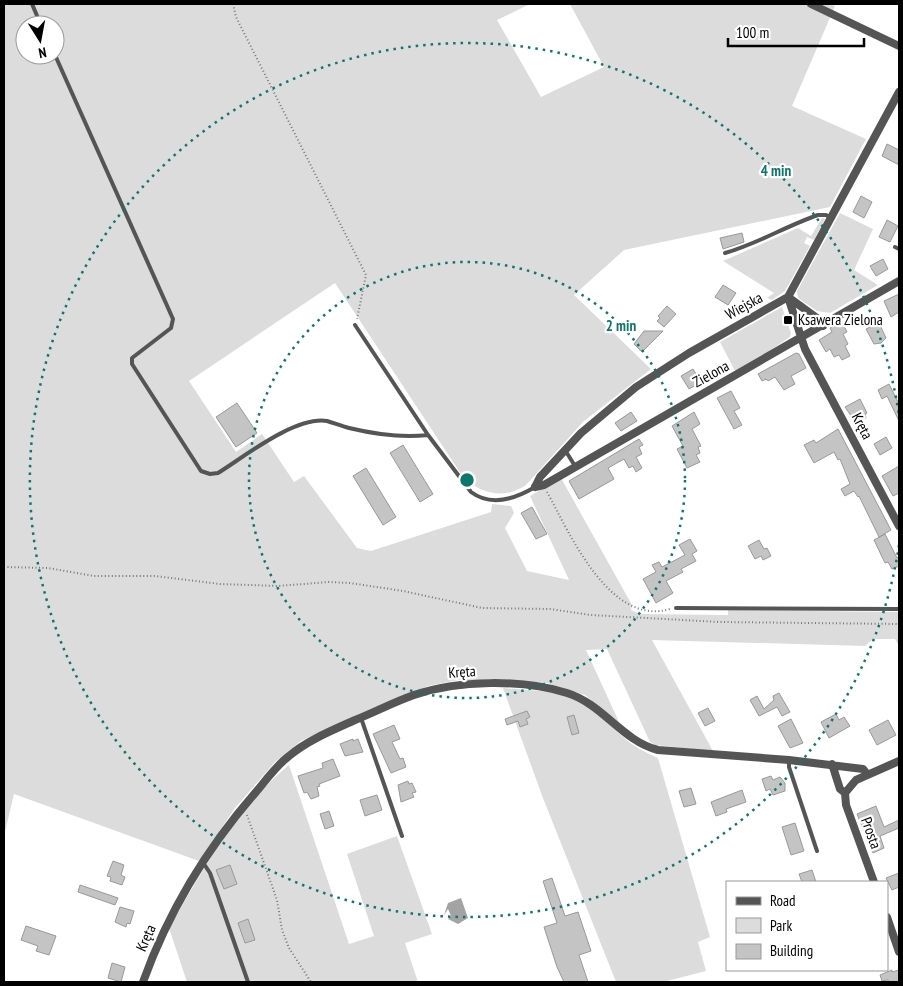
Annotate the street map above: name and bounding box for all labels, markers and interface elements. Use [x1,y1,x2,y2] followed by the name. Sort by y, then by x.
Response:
[15,15,65,65] north arrow
[728,15,864,47] scale bar
[736,23,769,42] text: 100 m
[37,43,48,62] text: N
[761,161,791,180] text: 4 min
[722,288,766,323] street label: Wiejska
[798,310,883,329] place label: Ksawera Zielona
[782,314,794,326] marker: Ksawera Zielona
[606,316,636,335] text: 2 min
[689,356,732,391] street label: Zielona
[848,409,877,442] street label: Kręta
[458,471,476,489] centre of rings
[448,661,476,682] street label: Kręta
[857,814,886,851] street label: Prosta
[726,881,888,971] legend
[770,891,796,910] text: Road
[770,916,792,935] text: Park
[131,921,160,954] street label: Kręta
[770,941,813,960] text: Building

